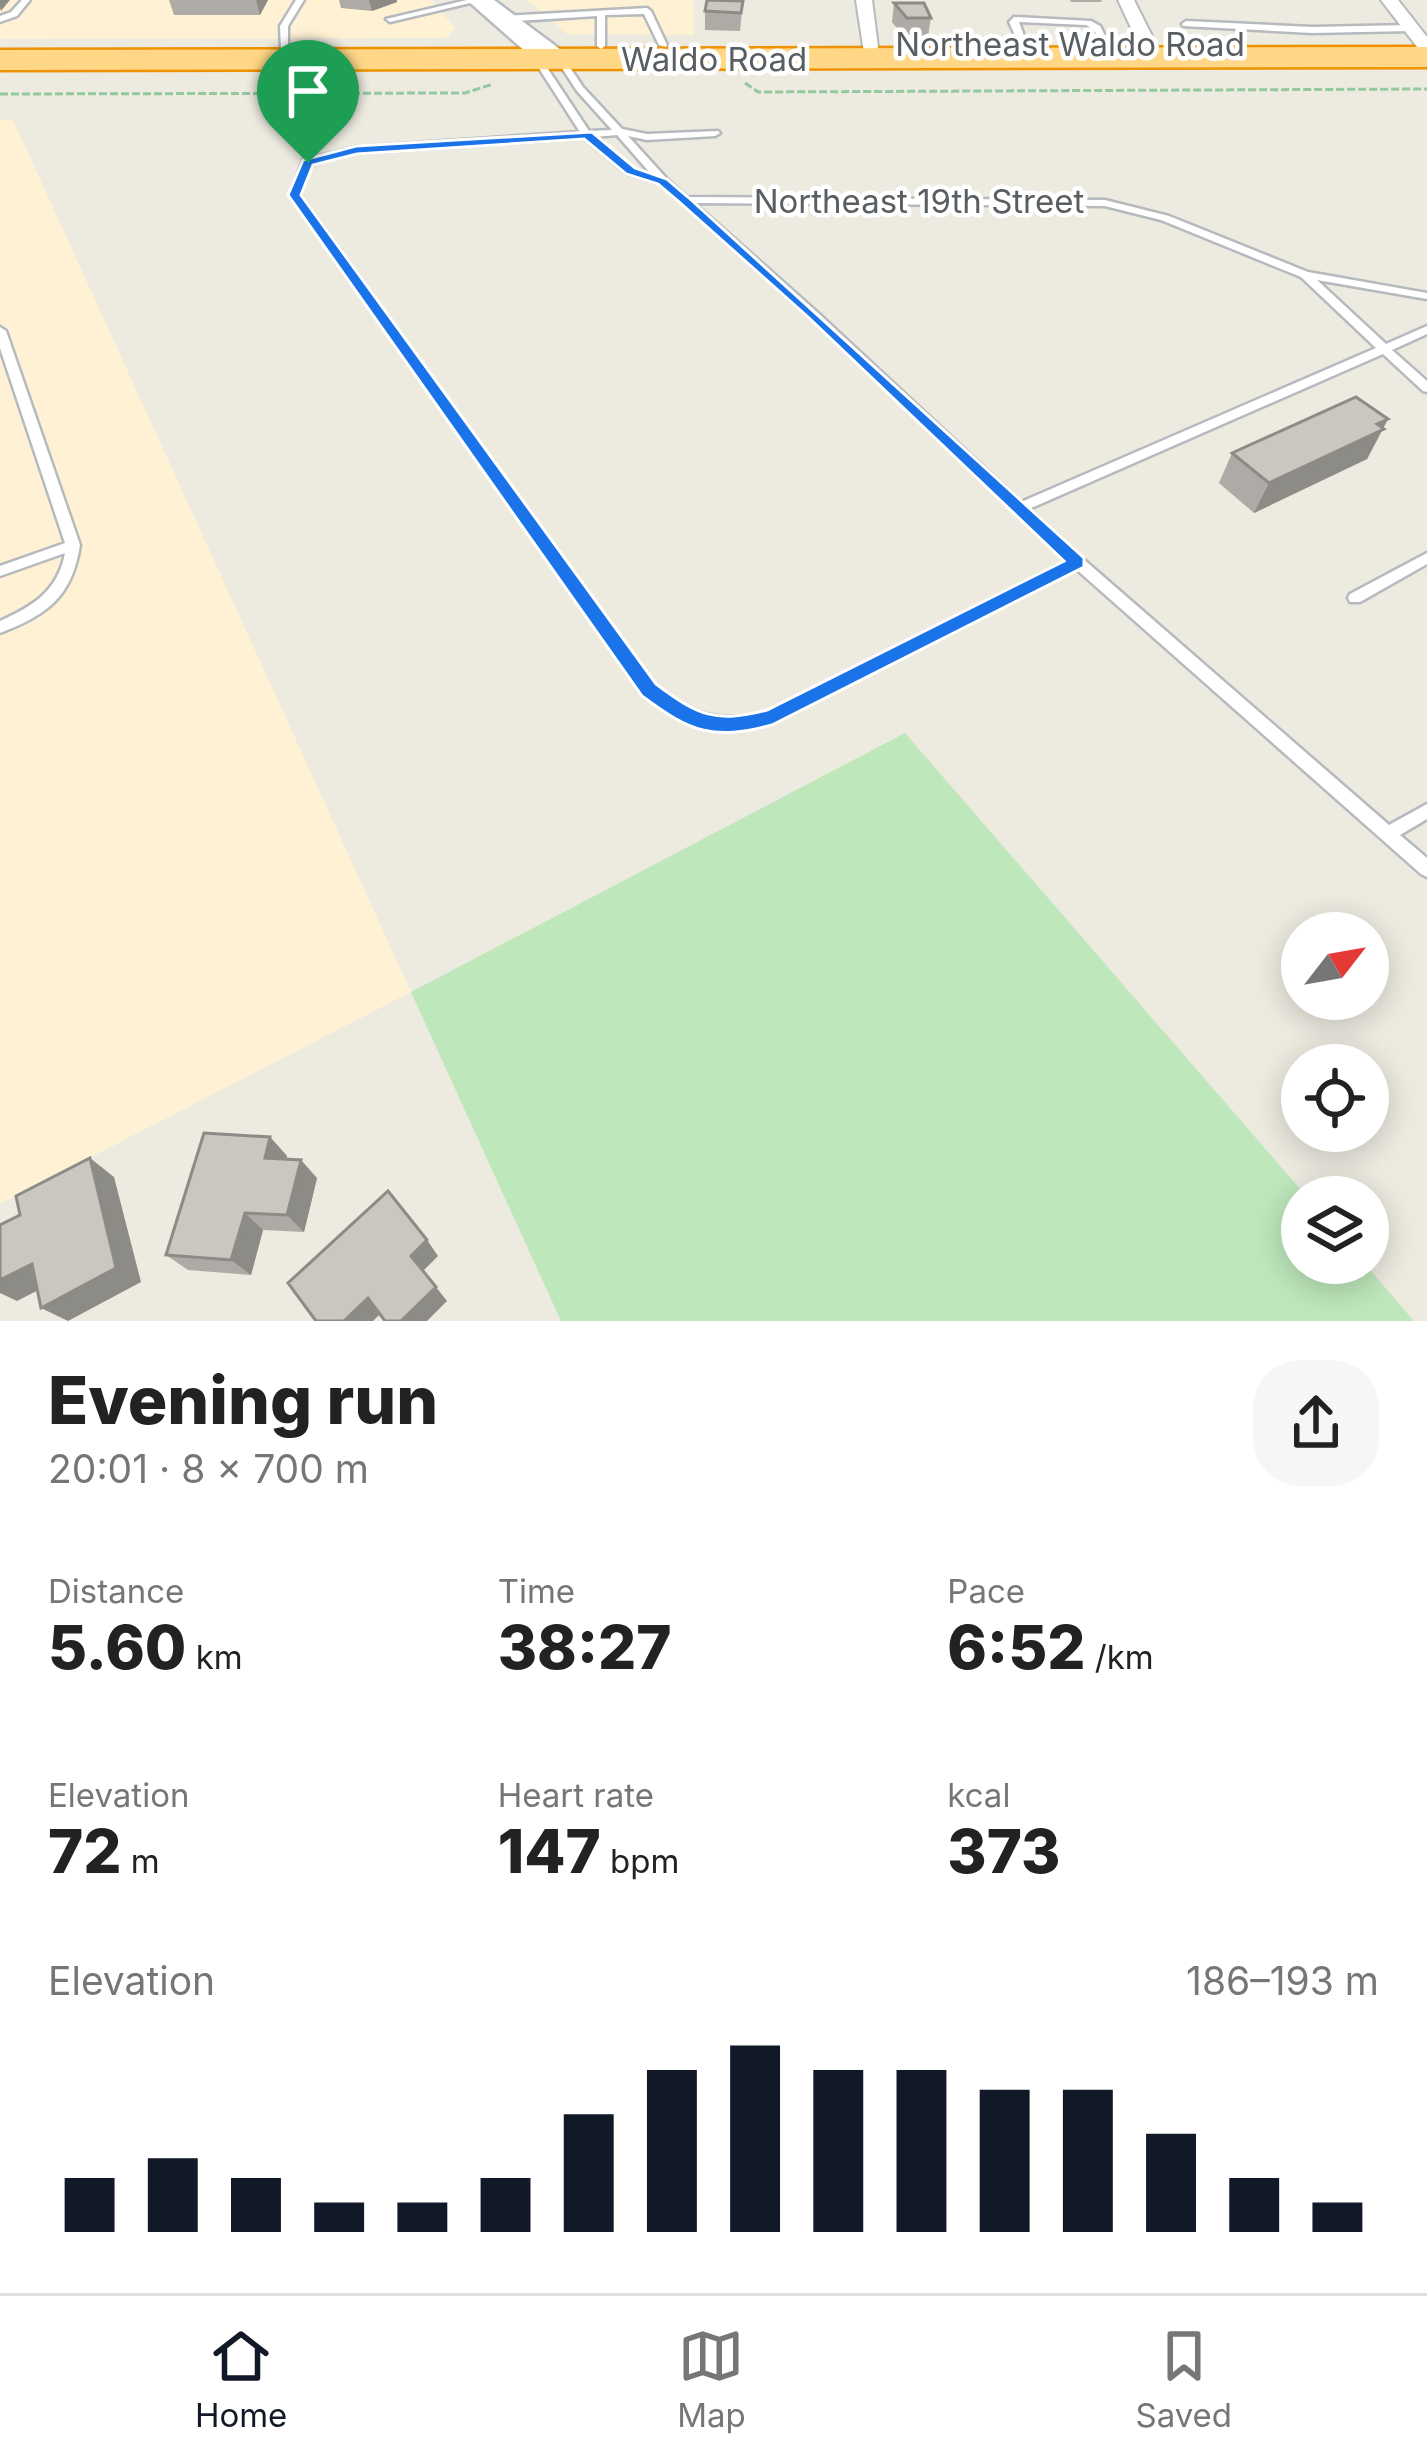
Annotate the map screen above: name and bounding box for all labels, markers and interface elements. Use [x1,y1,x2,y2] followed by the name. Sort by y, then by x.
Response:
[895,24,1245,64] street label: Northeast Waldo Road
[621,39,807,79] street label: Waldo Road
[257,40,359,163] pin
[275,58,341,124] icon: arrive
[754,181,1084,221] street label: Northeast 19th Street
[1281,912,1389,1020] north arrow
[1281,912,1389,1284] map controls
[1281,1044,1389,1152] button: locate
[1281,1176,1389,1284] button: layers
[48,1360,438,1440] text: Evening run
[1253,1360,1379,1486] button: share
[48,1445,369,1492] text: 20:01 · 8 × 700 m
[48,1571,184,1611] text: Distance
[498,1571,575,1611] text: Time
[947,1571,1025,1611] text: Pace
[48,1611,186,1683] text: 5.60
[498,1611,672,1683] text: 38:27
[947,1611,1086,1683] text: 6:52
[186,1637,243,1677] text: km
[1086,1637,1154,1677] text: /km
[48,1775,189,1815] text: Elevation
[498,1775,654,1815] text: Heart rate
[947,1775,1010,1815] text: kcal
[48,1815,122,1887] text: 72
[498,1815,601,1887] text: 147
[947,1815,1060,1887] text: 373
[122,1841,160,1881] text: m
[601,1841,679,1881] text: bpm
[48,1957,215,2004] text: Elevation
[1186,1957,1379,2004] text: 186–193 m
[195,2323,287,2435] tab: Home
[677,2323,746,2435] tab: Map
[1136,2323,1232,2435] tab: Saved

